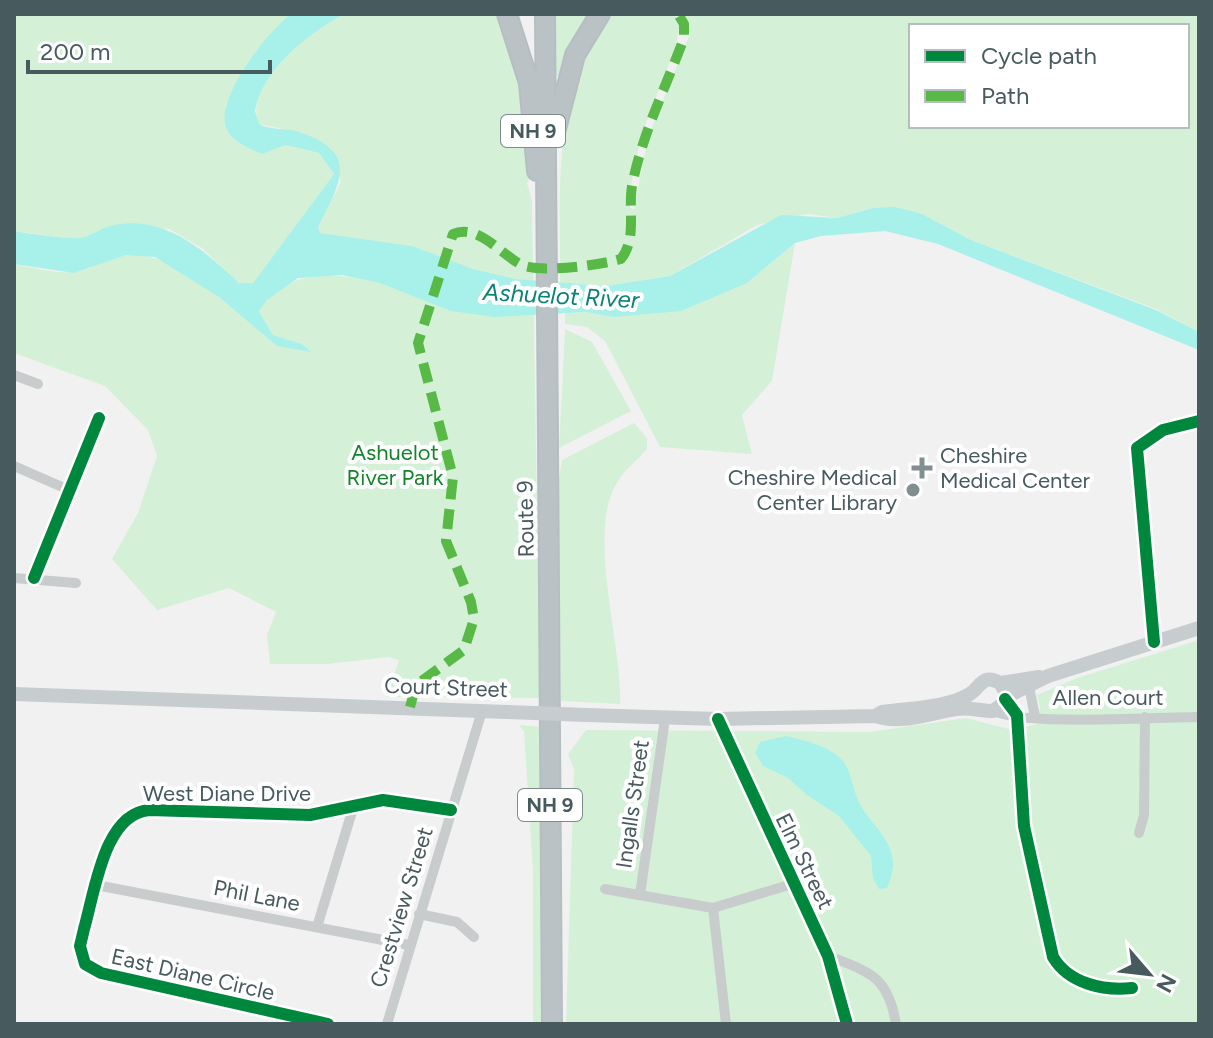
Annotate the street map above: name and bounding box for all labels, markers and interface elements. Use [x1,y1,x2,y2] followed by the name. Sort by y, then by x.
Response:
[28,24,270,74] scale bar
[909,24,1189,128] legend
[40,37,111,66] text: 200 m
[981,41,1097,70] text: Cycle path
[981,81,1029,110] text: Path
[501,115,565,147] road number: NH 9
[481,277,641,314] water label: Ashuelot River
[347,439,444,491] park label: Ashuelot River Park
[940,442,1090,494] place label: Cheshire Medical Center
[911,457,933,479] marker: Cheshire Medical Center
[728,464,897,516] place label: Cheshire Medical Center Library
[511,480,540,558] street label: Route 9
[904,481,922,499] marker: Cheshire Medical Center Library
[384,672,508,703] street label: Court Street
[1053,684,1163,711] street label: Allen Court
[610,738,655,870] street label: Ingalls Street
[143,780,311,807] street label: West Diane Drive
[518,789,582,821] road number: NH 9
[770,809,839,914] street label: Elm Street
[364,824,439,991] street label: Crestview Street
[211,874,302,917] street label: Phil Lane
[1109,934,1189,1014] north arrow
[109,943,277,1006] street label: East Diane Circle
[1150,969,1182,997] text: N

